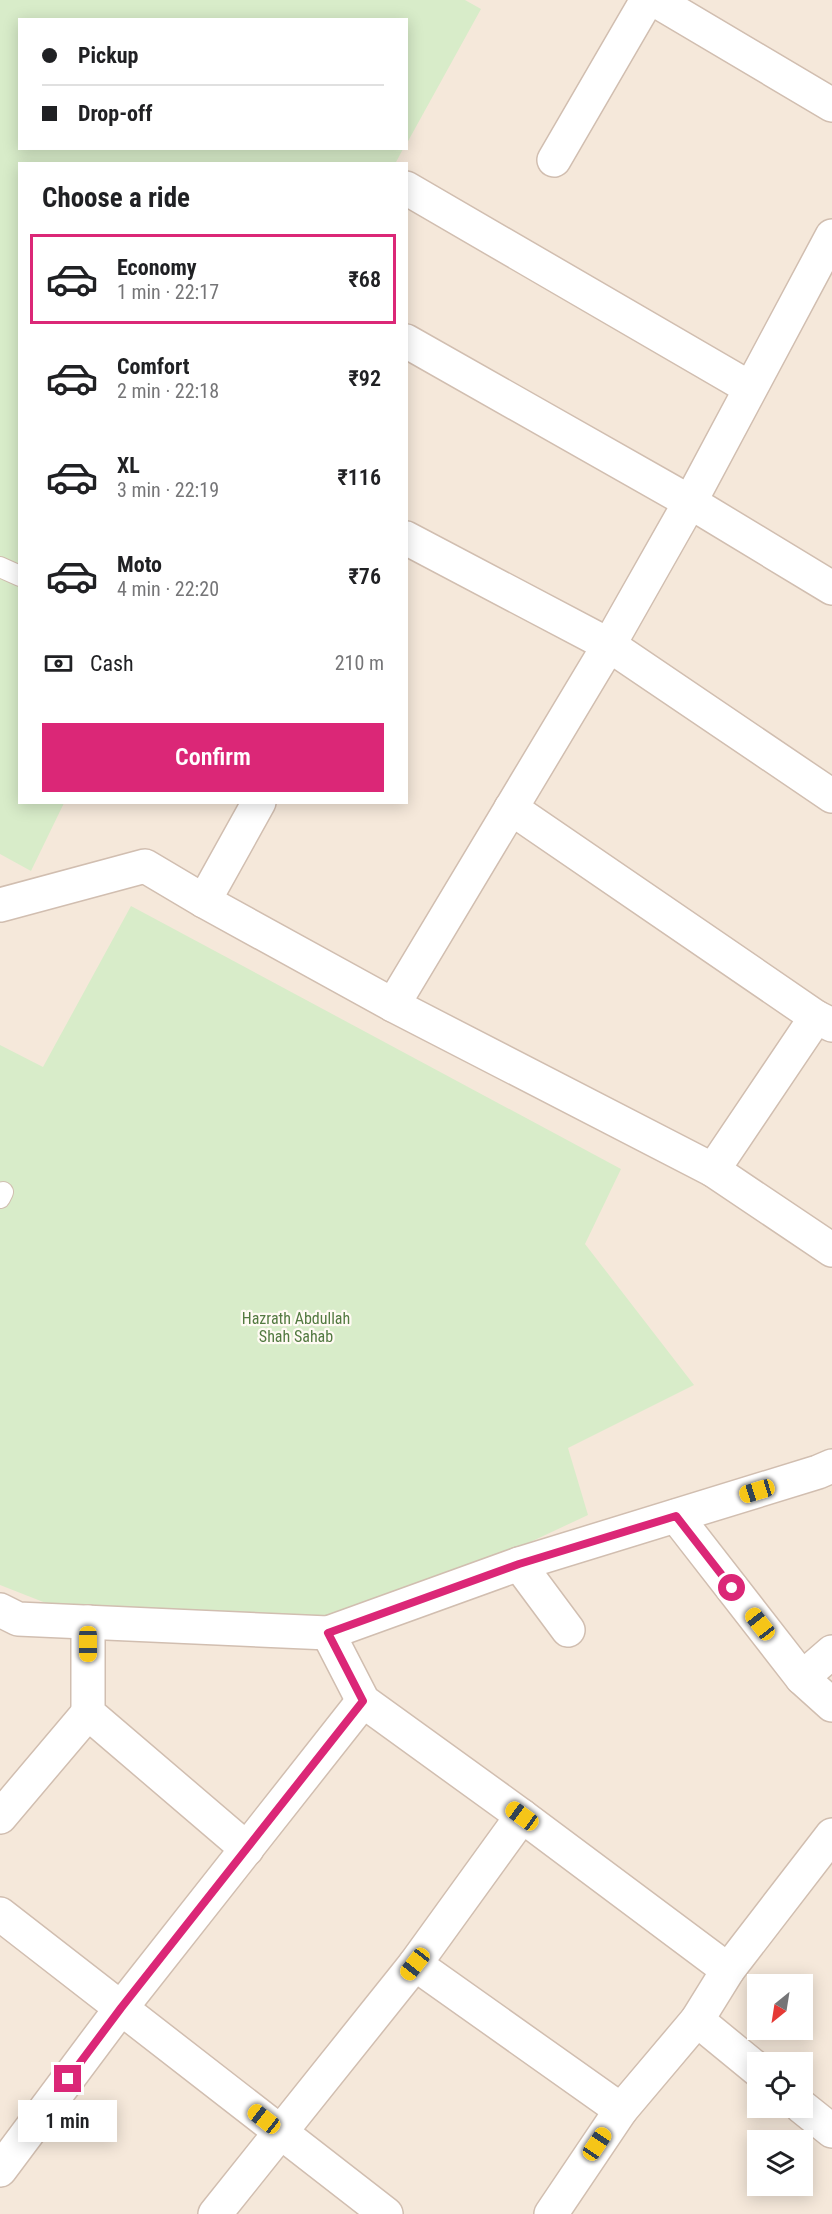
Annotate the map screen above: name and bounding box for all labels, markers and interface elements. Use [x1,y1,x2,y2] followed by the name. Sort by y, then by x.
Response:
[78,43,138,68] text: Pickup
[78,101,152,126] text: Drop-off
[42,182,190,214] text: Choose a ride
[45,252,99,306] icon: car
[117,255,197,280] text: Economy
[349,267,381,292] text: ₹68
[117,280,219,304] text: 1 min · 22:17
[45,351,99,405] icon: car
[117,354,190,379] text: Comfort
[349,366,381,391] text: ₹92
[117,379,219,403] text: 2 min · 22:18
[45,450,99,504] icon: car
[117,453,140,478] text: XL
[337,465,381,490] text: ₹116
[117,478,219,502] text: 3 min · 22:19
[45,549,99,603] icon: car
[117,552,162,577] text: Moto
[349,564,381,589] text: ₹76
[117,577,219,601] text: 4 min · 22:20
[42,647,75,680] icon: cash
[90,651,134,676] text: Cash
[335,651,384,675] text: 210 m
[42,723,384,792] button: Confirm
[242,1309,350,1346] park label: Hazrath Abdullah Shah Sahab
[737,1477,777,1505] car
[718,1574,745,1601] route start
[742,1604,778,1644] car
[79,1626,97,1662] car
[502,1798,542,1834] car
[397,1944,433,1984] car
[747,1974,813,2040] north arrow
[747,1974,813,2196] map controls
[747,2052,813,2118] button: locate
[54,2065,81,2092] route end
[19,2100,118,2142] callout: 1 min
[244,2101,284,2137] car
[45,2109,90,2133] text: 1 min
[579,2124,615,2164] car
[747,2130,813,2196] button: layers

